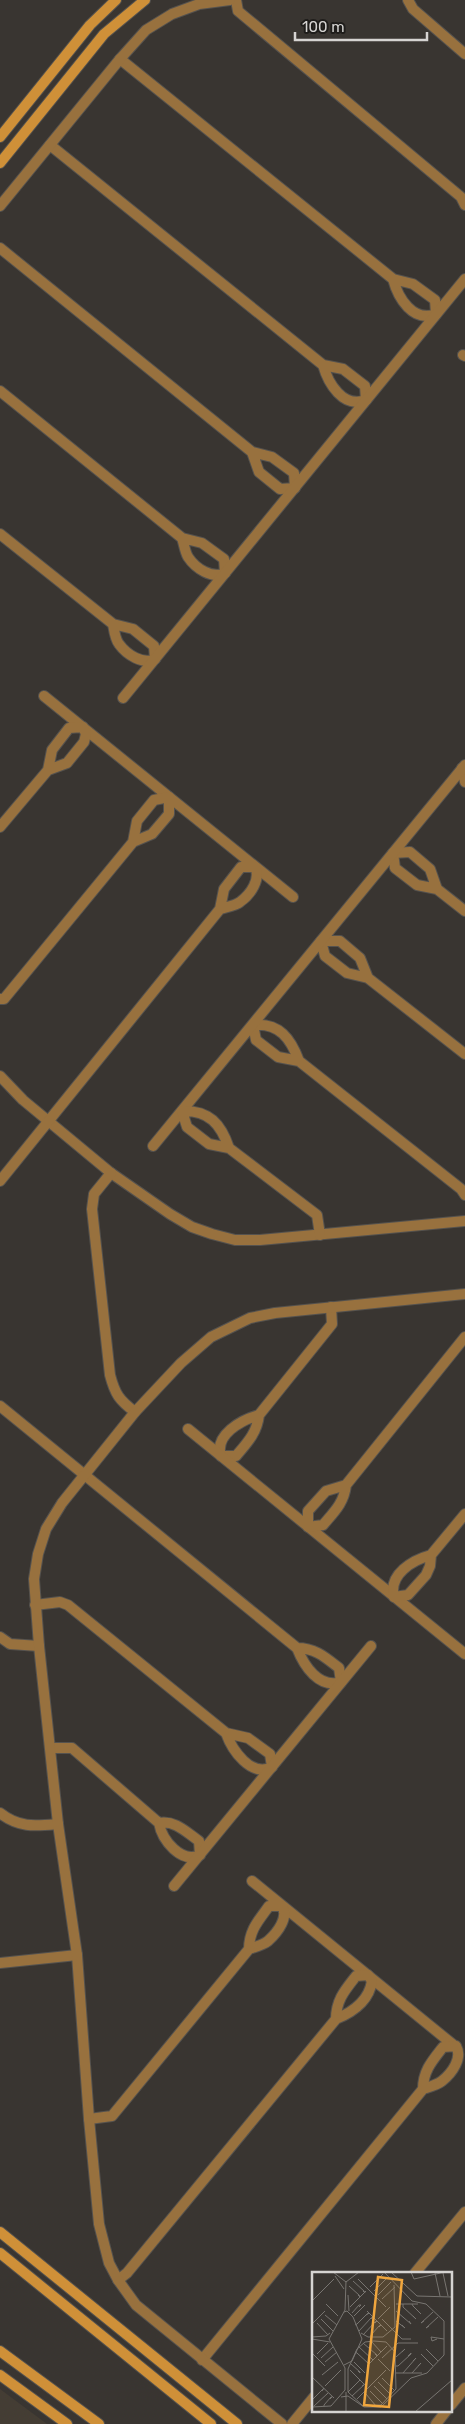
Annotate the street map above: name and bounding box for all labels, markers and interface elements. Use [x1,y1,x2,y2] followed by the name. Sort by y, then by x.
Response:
[295,10,428,42] scale bar
[302,18,344,36] text: 100 m
[312,2272,452,2412] inset map

